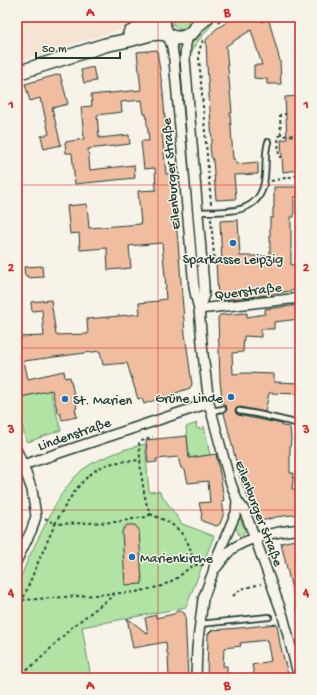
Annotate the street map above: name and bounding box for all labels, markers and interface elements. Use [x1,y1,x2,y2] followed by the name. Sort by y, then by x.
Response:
[85,6,95,21] text: A
[223,6,232,21] text: B
[36,34,120,60] scale bar
[42,43,67,57] text: 50 m
[7,98,14,113] text: 1
[302,98,309,113] text: 1
[159,117,186,230] street label: Eilenburger Straße
[228,238,238,248] marker: Sparkasse Leipzig
[183,252,283,269] place label: Sparkasse Leipzig
[8,261,15,276] text: 2
[303,261,310,276] text: 2
[214,280,284,305] street label: Querstraße
[155,391,224,408] place label: Grüne Linde
[226,392,236,402] marker: Grüne Linde
[73,393,133,410] place label: St. Marien
[60,394,70,404] marker: St. Marien
[36,415,114,456] street label: Lindenstraße
[7,423,15,438] text: 3
[302,423,310,438] text: 3
[230,459,286,570] street label: Eilenburger Straße
[140,551,214,568] place label: Marienkirche
[127,552,137,562] marker: Marienkirche
[7,586,15,601] text: 4
[302,586,310,601] text: 4
[85,679,95,694] text: A
[223,679,232,694] text: B

